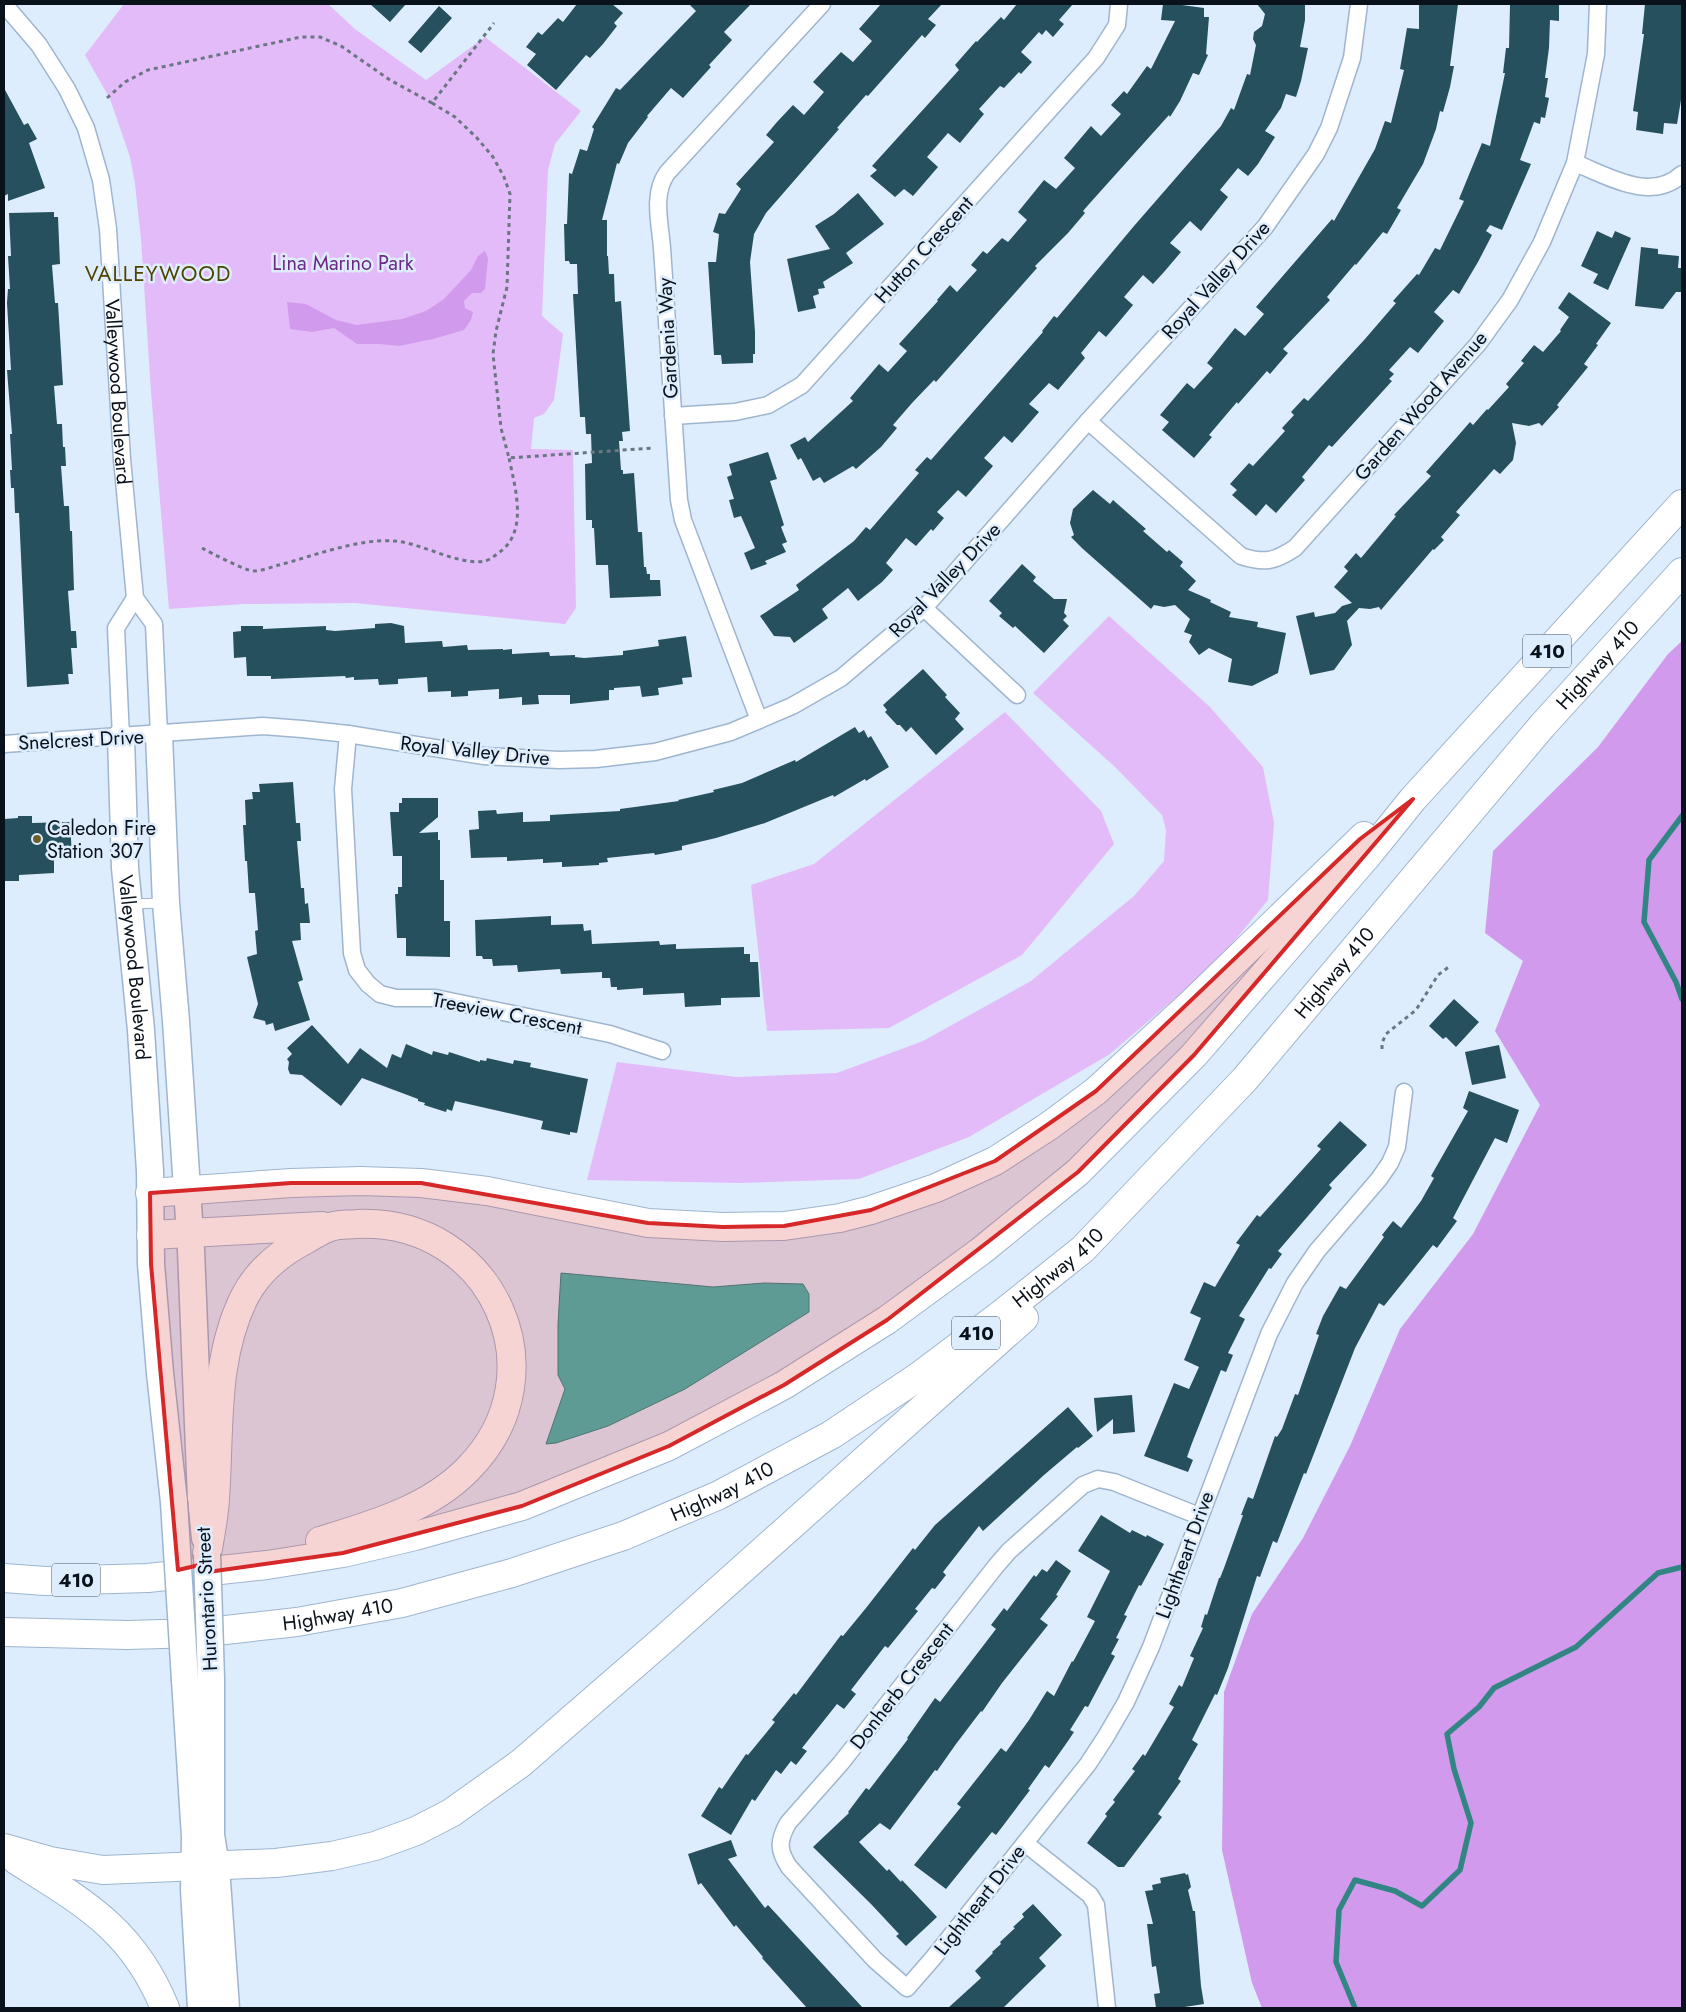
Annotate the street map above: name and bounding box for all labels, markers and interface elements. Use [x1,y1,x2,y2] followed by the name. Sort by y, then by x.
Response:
[868,190,980,310] street label: Hutton Crescent
[1155,215,1277,345] street label: Royal Valley Drive
[272,249,414,278] park label: Lina Marino Park
[85,259,231,289] district label: VALLEYWOOD
[650,277,686,399] street label: Gardenia Way
[98,298,139,486] street label: Valleywood Boulevard
[1348,325,1494,487] street label: Garden Wood Avenue
[882,516,1008,644] street label: Royal Valley Drive
[1549,614,1646,716] street label: Highway 410
[1523,634,1571,668] road number: 410
[17,722,145,758] street label: Snelcrest Drive
[399,729,551,773] street label: Royal Valley Drive
[47,814,156,866] place label: Caledon Fire Station 307
[31,833,43,845] marker: Caledon Fire Station 307
[111,874,157,1061] street label: Valleywood Boulevard
[1287,921,1382,1025] street label: Highway 410
[430,985,585,1043] street label: Treeview Crescent
[1006,1221,1111,1315] street label: Highway 410
[952,1316,1000,1350] road number: 410
[666,1454,779,1529] street label: Highway 410
[1149,1487,1221,1623] street label: Lightheart Drive
[189,1526,225,1672] street label: Hurontario Street
[52,1564,100,1596] road number: 410
[281,1590,395,1638] street label: Highway 410
[843,1616,961,1756] street label: Donherb Crescent
[927,1838,1033,1962] street label: Lightheart Drive

